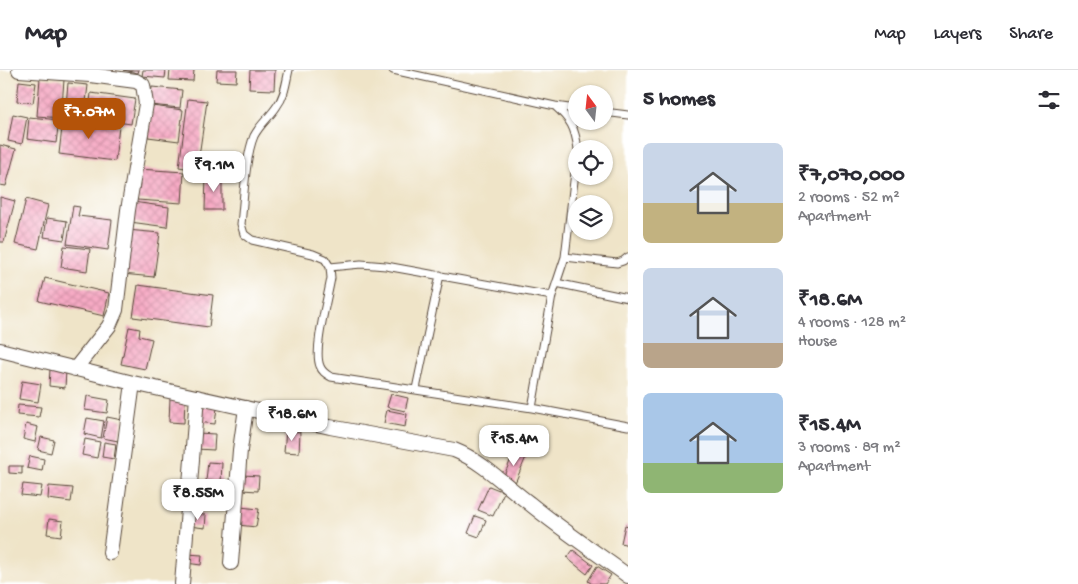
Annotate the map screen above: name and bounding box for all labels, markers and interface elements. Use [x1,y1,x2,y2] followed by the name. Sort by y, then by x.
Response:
[25,20,67,49] text: Map
[874,24,906,45] text: Map
[934,24,981,45] text: Layers
[1009,24,1053,45] text: Share
[568,85,612,130] north arrow
[568,85,613,240] map controls
[1035,86,1063,114] icon: filters
[643,88,715,113] text: 5 homes
[48,98,130,140] pin: ₹7.07M
[63,104,115,123] text: ₹7.07M
[568,140,613,185] button: locate
[179,150,249,193] pin: ₹9.1M
[194,157,234,176] text: ₹9.1M
[683,163,743,223] icon: home
[798,164,905,189] text: ₹7,070,000
[798,189,900,208] text: 2 rooms · 52 m²
[568,195,613,240] button: layers
[798,208,870,227] text: Apartment
[683,288,743,348] icon: home
[798,289,862,314] text: ₹18.6M
[798,314,906,333] text: 4 rooms · 128 m²
[798,333,837,352] text: House
[251,400,333,442] pin: ₹18.6M
[268,406,316,425] text: ₹18.6M
[683,413,743,473] icon: home
[798,414,861,439] text: ₹15.4M
[473,424,555,467] pin: ₹15.4M
[490,431,538,450] text: ₹15.4M
[798,439,900,458] text: 3 rooms · 89 m²
[798,458,870,477] text: Apartment
[157,478,239,521] pin: ₹8.55M
[173,485,223,504] text: ₹8.55M

